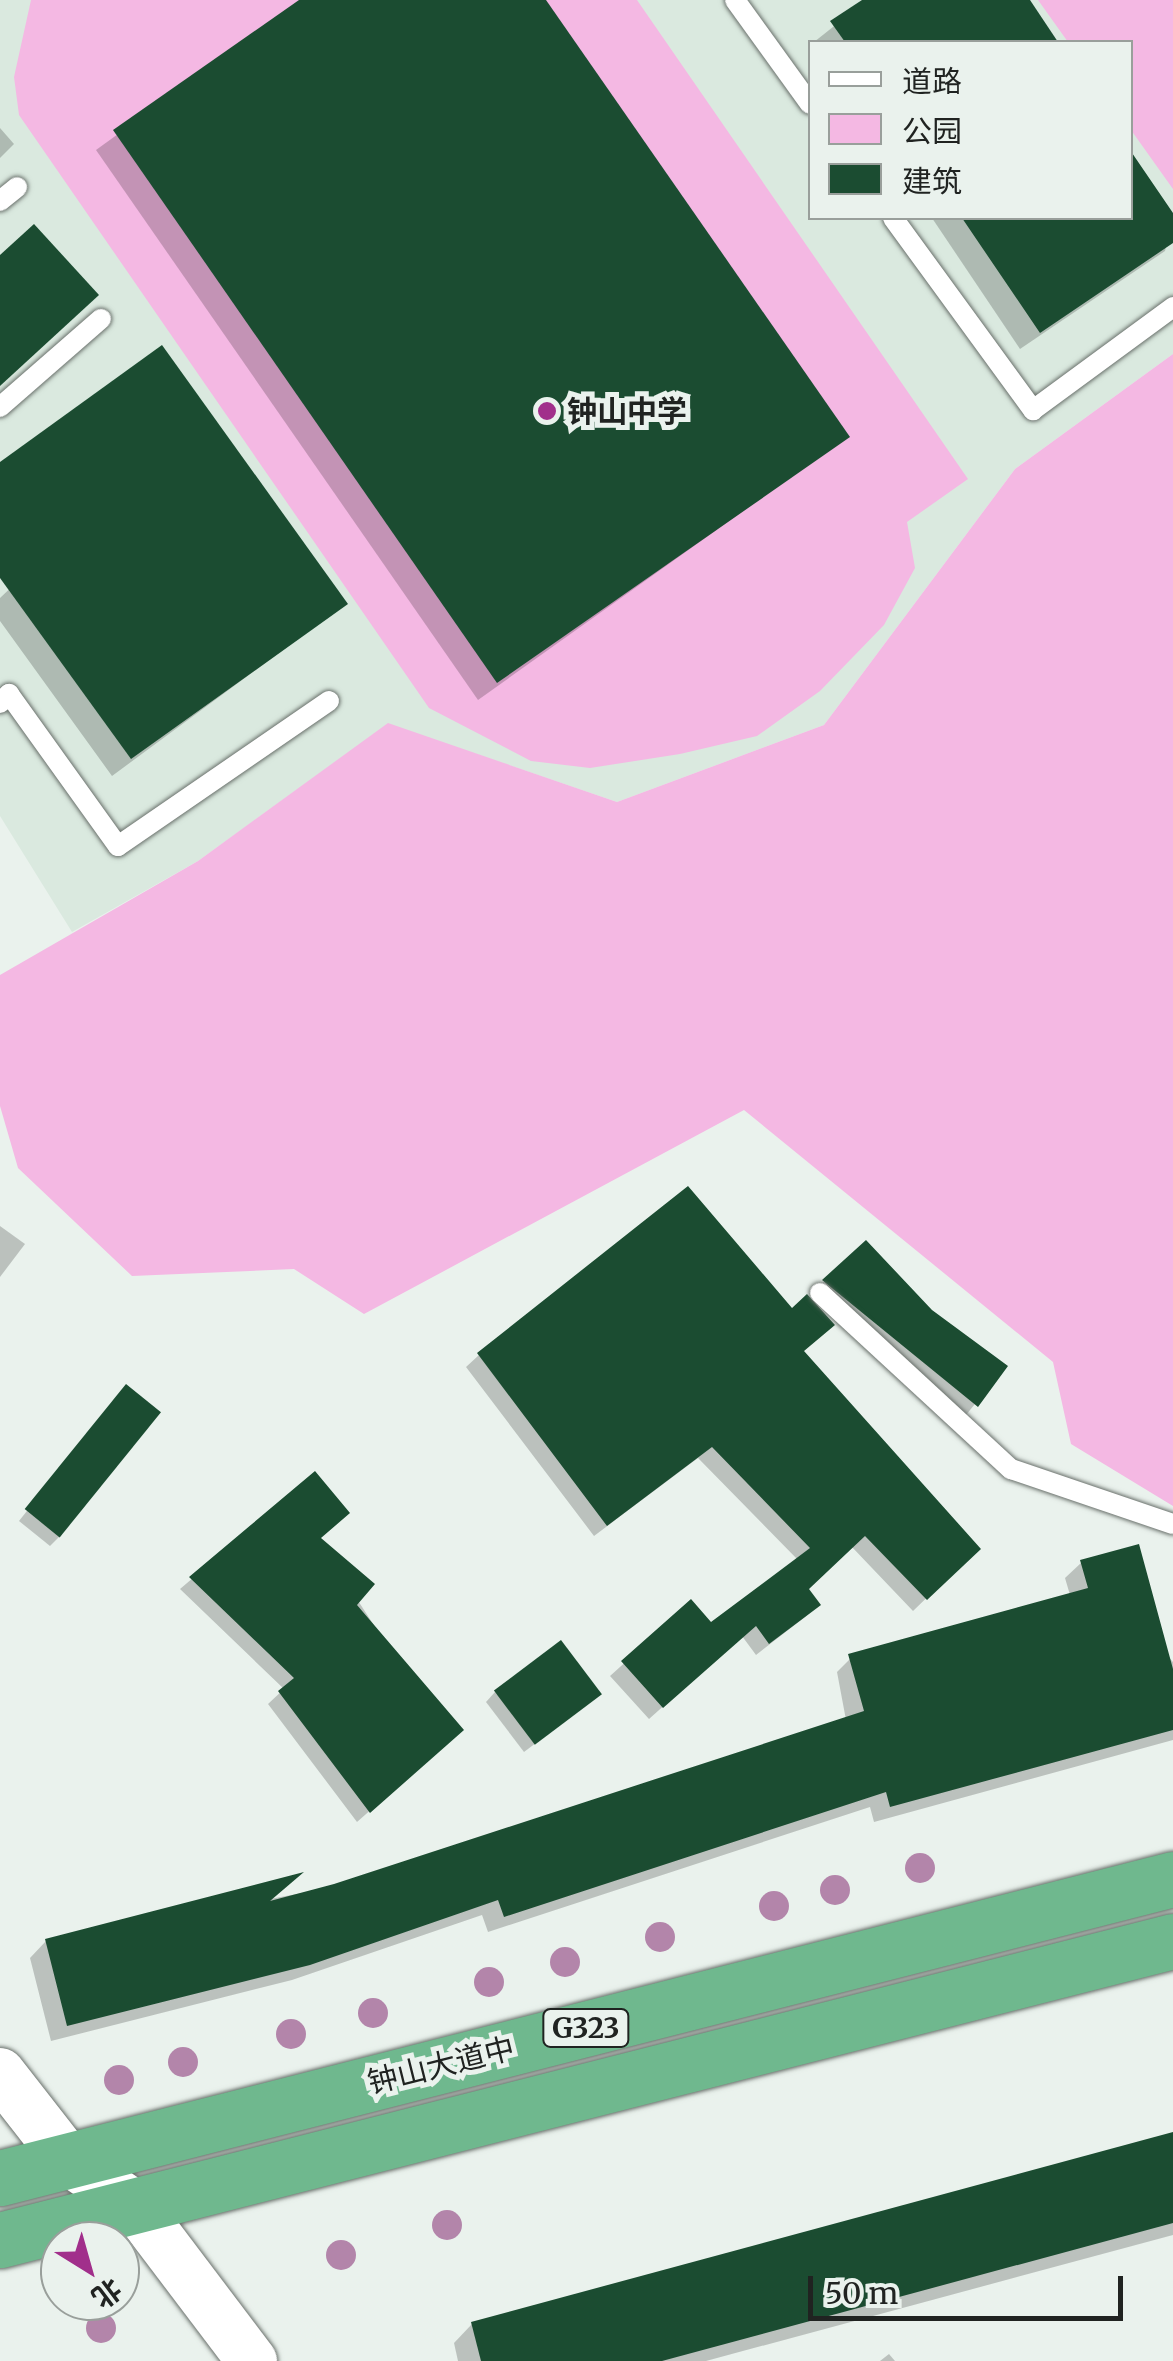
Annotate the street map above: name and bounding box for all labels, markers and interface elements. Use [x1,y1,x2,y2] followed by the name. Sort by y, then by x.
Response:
[808,40,1133,220] legend
[902,62,962,100] text: 道路
[902,112,962,150] text: 公园
[902,162,962,200] text: 建筑
[567,393,687,429] place label: 钟山中学
[536,400,558,422] marker: 钟山中学
[541,2005,631,2051] road number: G323
[364,2029,518,2101] street label: 钟山大道中
[40,2221,140,2321] north arrow
[813,2256,1128,2318] scale bar
[85,2271,129,2316] text: 北
[825,2274,898,2312] text: 50 m

